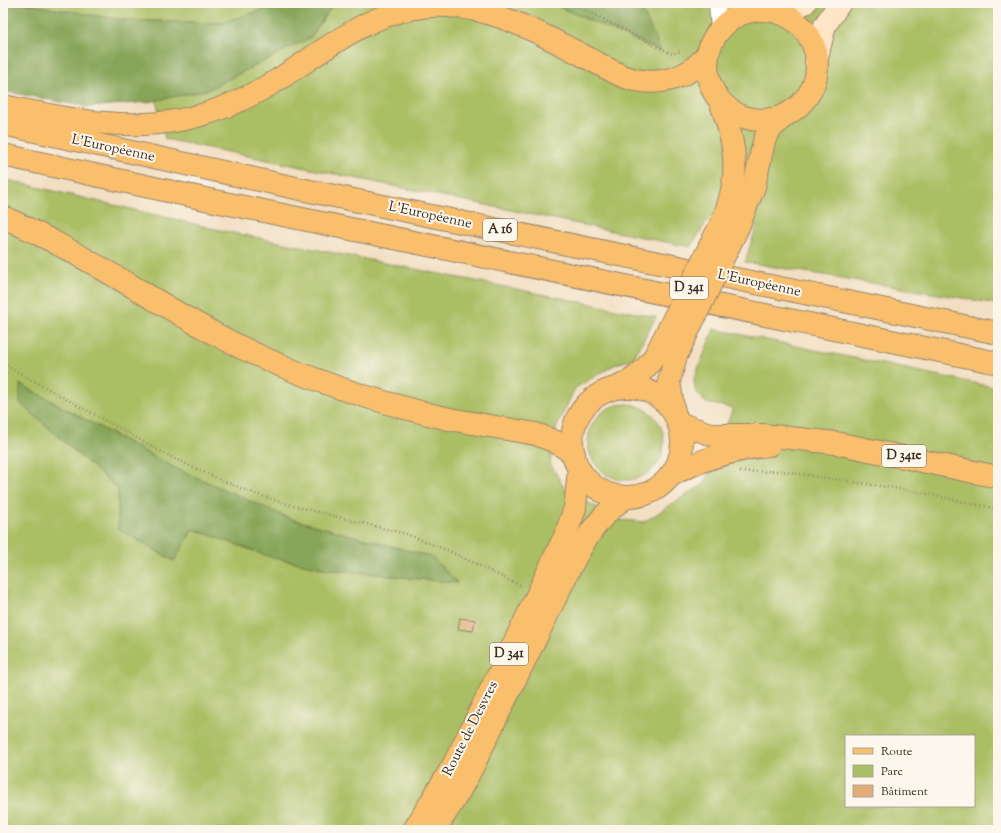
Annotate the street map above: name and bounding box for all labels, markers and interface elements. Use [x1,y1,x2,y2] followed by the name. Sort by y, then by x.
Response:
[69,130,157,168] street label: L'Européenne
[386,197,474,235] street label: L'Européenne
[483,219,517,241] road number: A 16
[715,265,803,303] street label: L'Européenne
[670,277,708,299] road number: D 341
[882,445,926,467] road number: D 341e
[490,643,528,665] road number: D 341
[438,678,504,780] street label: Route de Desvres
[845,735,975,807] legend
[881,743,913,761] text: Route
[881,763,903,781] text: Parc
[881,783,928,801] text: Bâtiment

